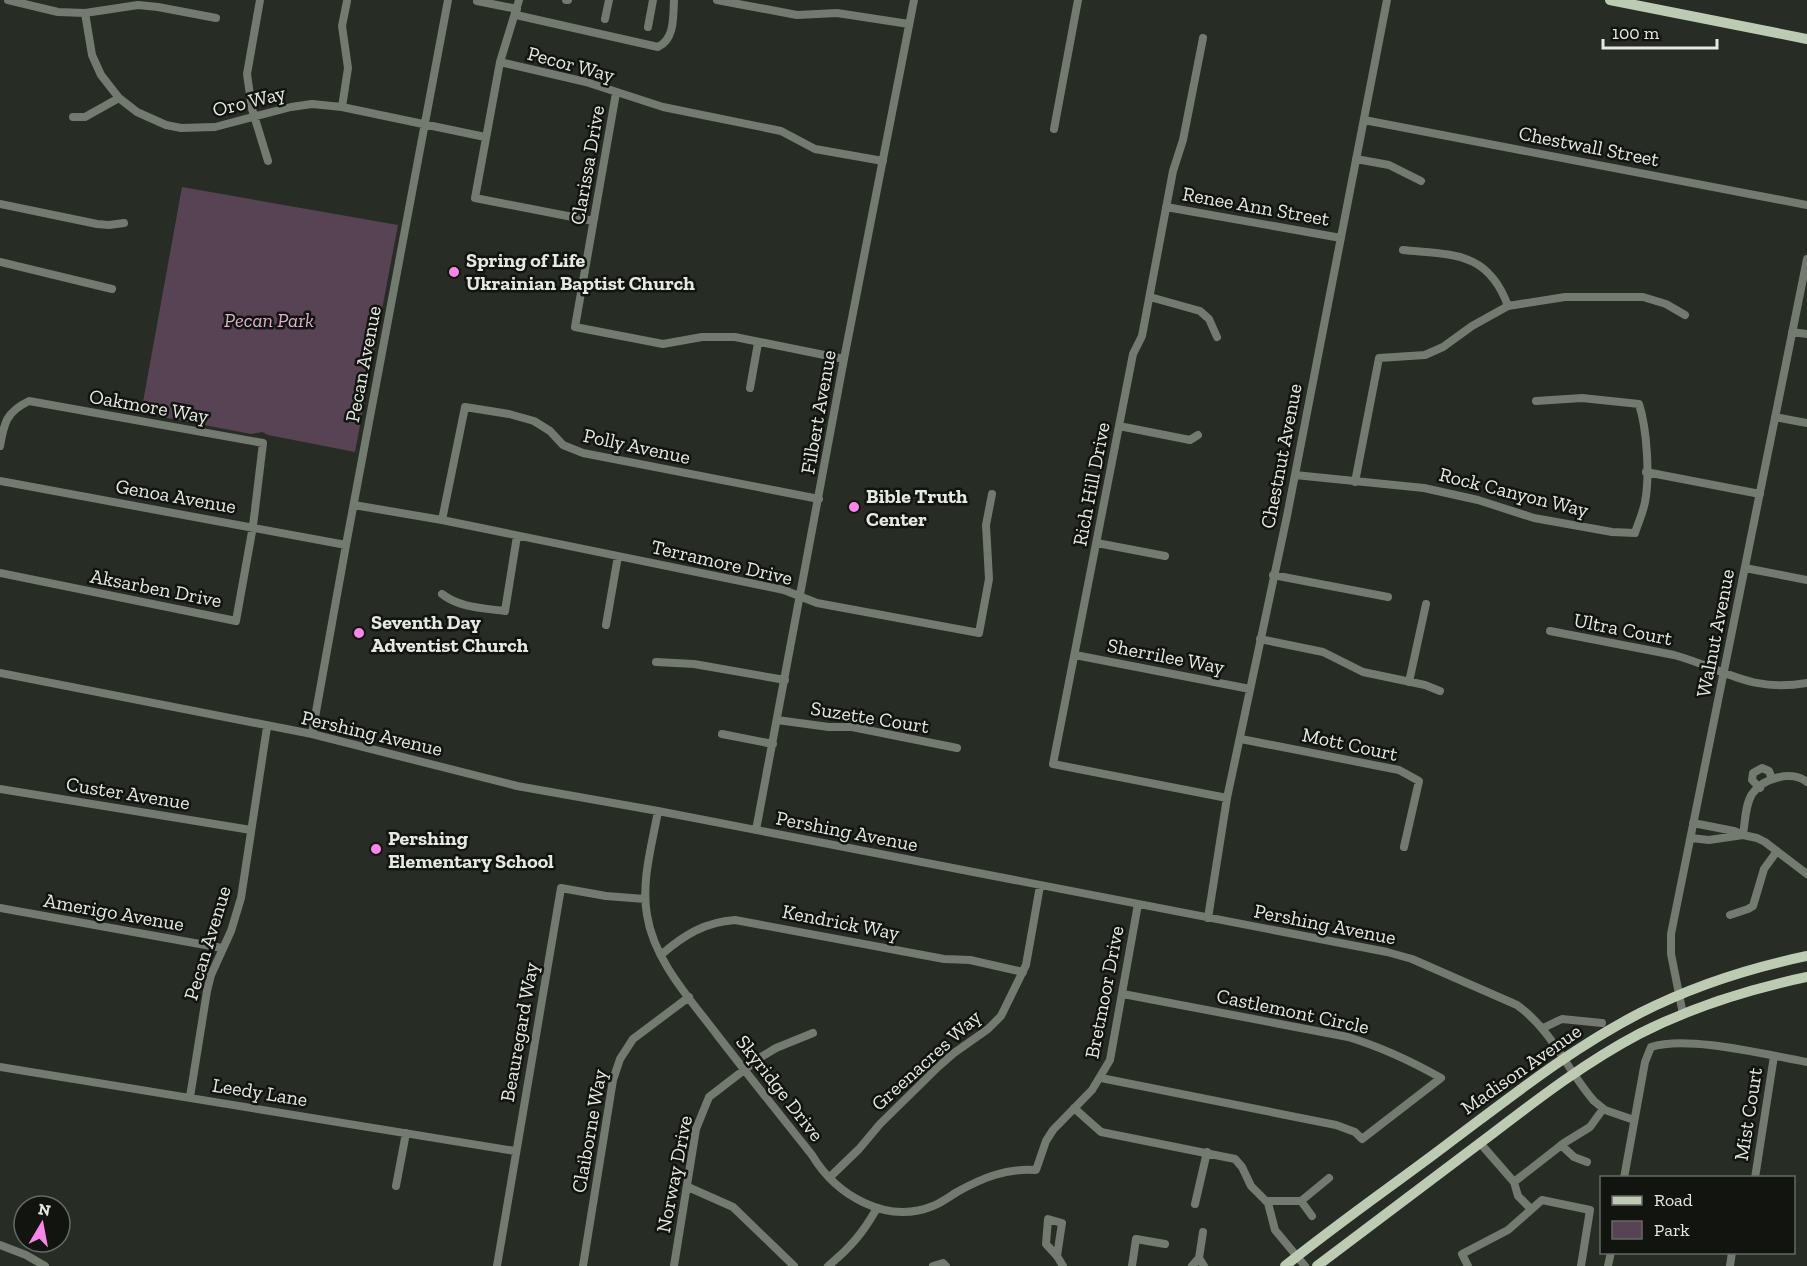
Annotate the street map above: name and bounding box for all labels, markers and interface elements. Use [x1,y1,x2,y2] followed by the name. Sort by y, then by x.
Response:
[1603,12,1717,50] scale bar
[1612,22,1660,44] text: 100 m
[525,41,618,87] street label: Pecor Way
[210,80,289,122] street label: Oro Way
[565,103,609,227] street label: Clarissa Drive
[1517,121,1662,171] street label: Chestwall Street
[1181,181,1332,231] street label: Renee Ann Street
[466,248,695,295] place label: Spring of Life Ukrainian Baptist Church
[447,265,461,279] marker: Spring of Life Ukrainian Baptist Church
[340,304,386,424] street label: Pecan Avenue
[224,308,314,332] park label: Pecan Park
[795,348,841,476] street label: Filbert Avenue
[1255,382,1307,530] street label: Chestnut Avenue
[87,384,211,428] street label: Oakmore Way
[1067,420,1115,548] street label: Rich Hill Drive
[581,423,693,469] street label: Polly Avenue
[1437,462,1592,522] street label: Rock Canyon Way
[114,474,238,518] street label: Genoa Avenue
[866,484,968,531] place label: Bible Truth Center
[847,500,861,514] marker: Bible Truth Center
[649,534,795,590] street label: Terramore Drive
[88,563,224,613] street label: Aksarben Drive
[1691,567,1739,699] street label: Walnut Avenue
[1572,608,1675,650] street label: Ultra Court
[371,610,529,657] place label: Seventh Day Adventist Church
[352,626,366,640] marker: Seventh Day Adventist Church
[1105,633,1227,679] street label: Sherrilee Way
[809,696,931,738] street label: Suzette Court
[299,705,445,761] street label: Pershing Avenue
[1300,722,1401,766] street label: Mott Court
[64,771,192,815] street label: Custer Avenue
[774,805,920,857] street label: Pershing Avenue
[388,826,554,873] place label: Pershing Elementary School
[369,842,383,856] marker: Pershing Elementary School
[178,883,236,1003] street label: Pecan Avenue
[42,888,186,936] street label: Amerigo Avenue
[1252,898,1398,950] street label: Pershing Avenue
[780,899,902,945] street label: Kendrick Way
[1079,924,1129,1060] street label: Bretmoor Drive
[495,960,543,1104] street label: Beauregard Way
[1215,983,1371,1039] street label: Castlemont Circle
[866,1004,986,1115] street label: Greenacres Way
[1456,1019,1586,1119] street label: Madison Avenue
[731,1030,829,1146] street label: Skyridge Drive
[1729,1065,1767,1162] street label: Mist Court
[566,1067,612,1195] street label: Claiborne Way
[211,1073,309,1111] street label: Leedy Lane
[651,1113,697,1235] street label: Norway Drive
[1600,1176,1795,1254] legend
[1654,1189,1693,1211] text: Road
[12,1194,72,1254] north arrow
[37,1199,52,1220] text: N
[1654,1219,1690,1241] text: Park

